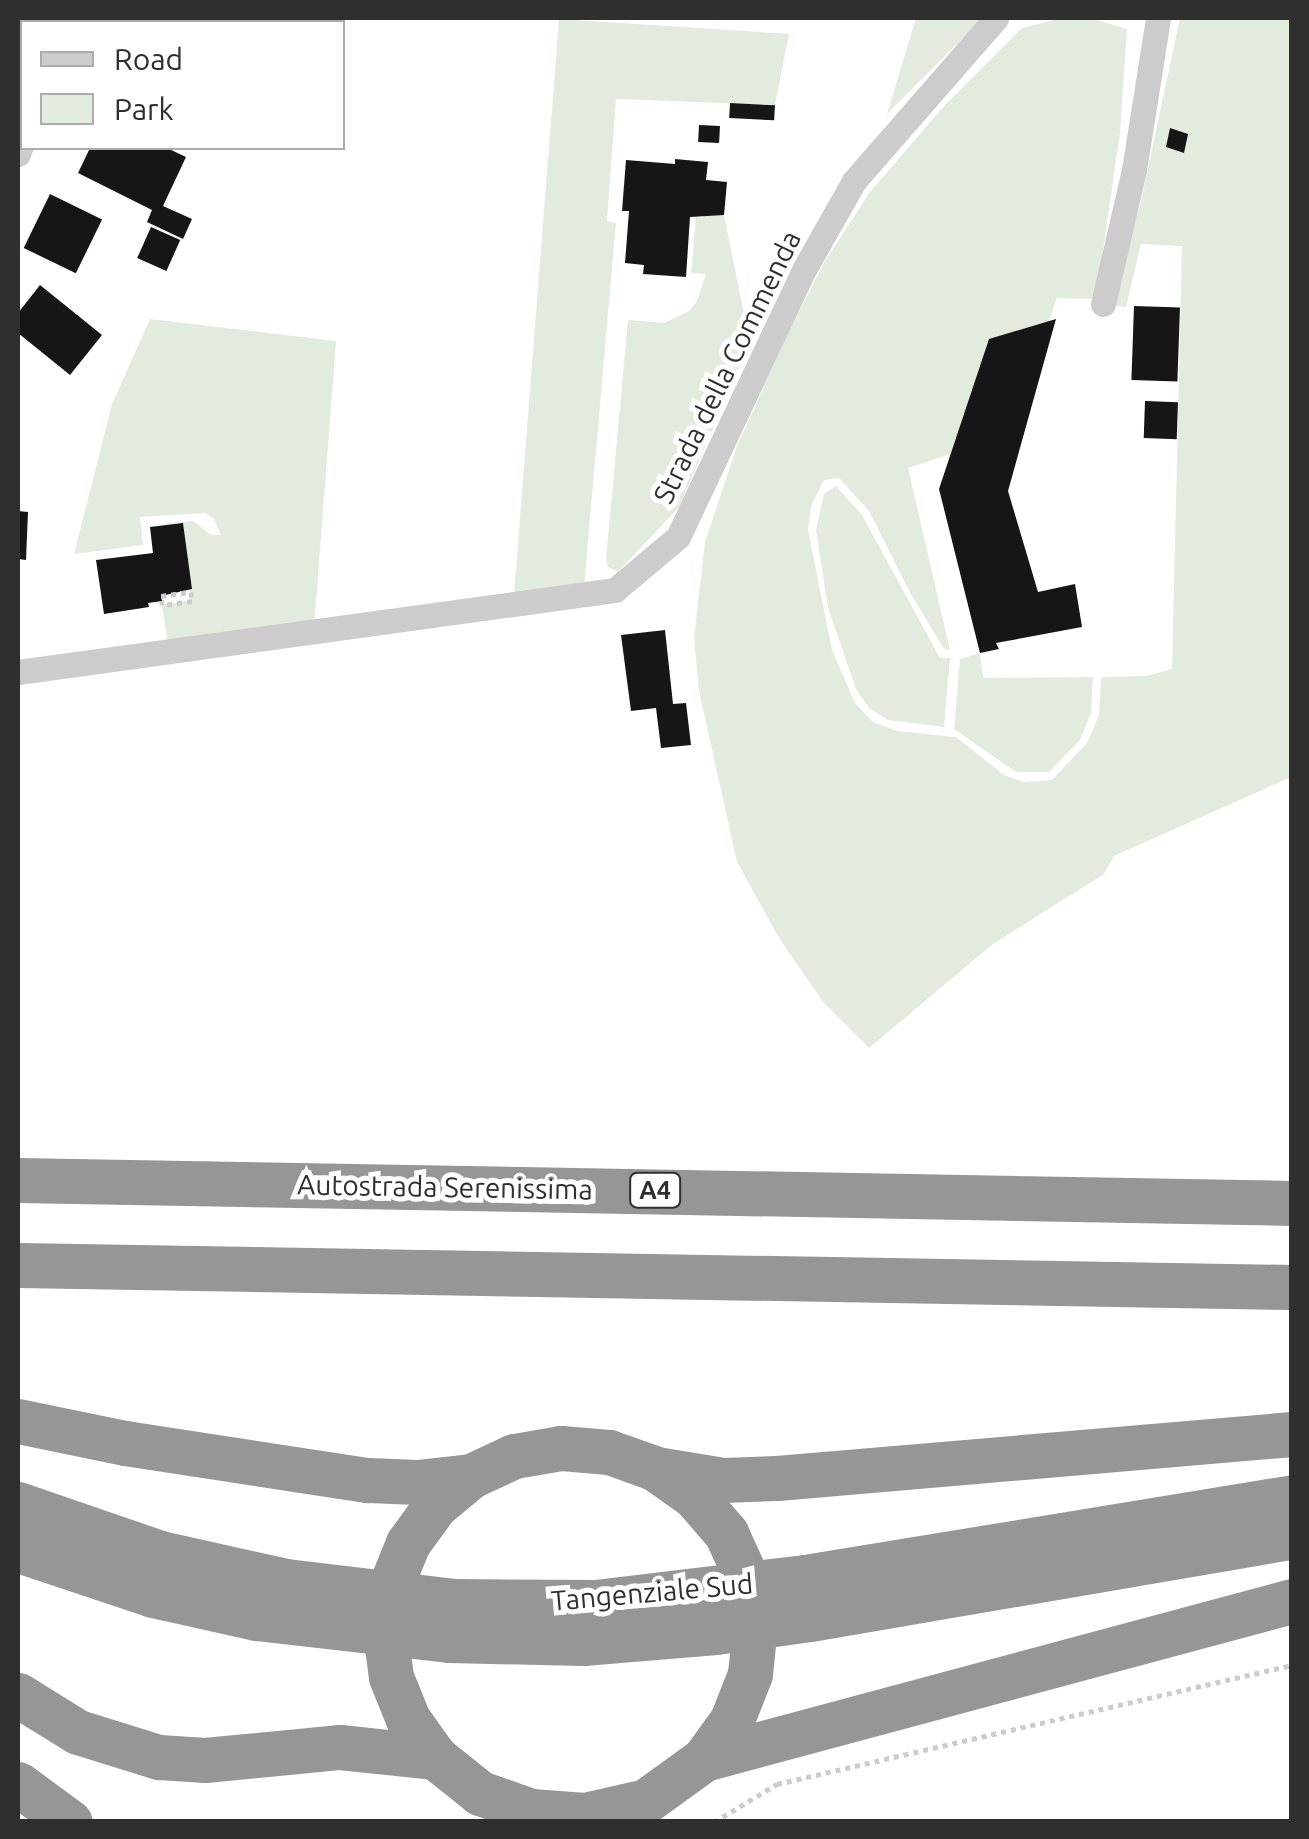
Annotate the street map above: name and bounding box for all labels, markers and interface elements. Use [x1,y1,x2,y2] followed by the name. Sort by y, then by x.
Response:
[20,20,345,150] legend
[114,42,183,76] text: Road
[114,92,174,126] text: Park
[646,225,808,509] street label: Strada della Commenda
[297,1168,593,1206] street label: Autostrada Serenissima
[628,1170,682,1210] road number: A4
[550,1566,754,1618] street label: Tangenziale Sud

